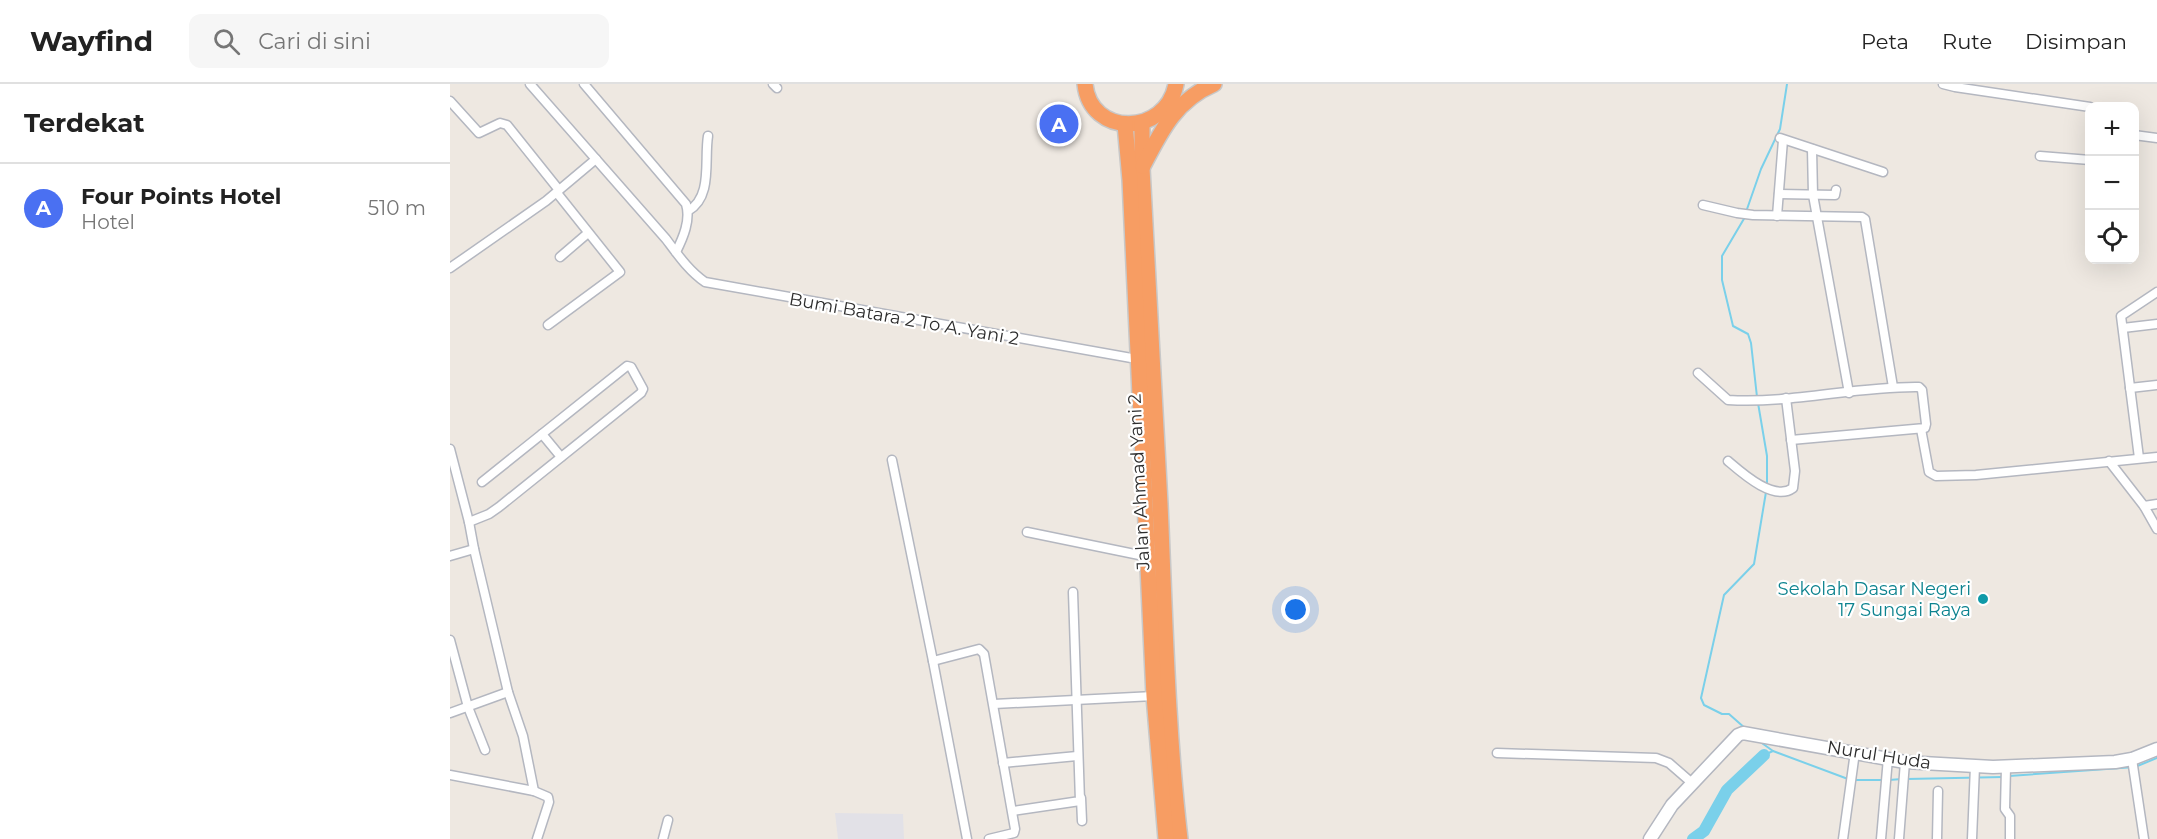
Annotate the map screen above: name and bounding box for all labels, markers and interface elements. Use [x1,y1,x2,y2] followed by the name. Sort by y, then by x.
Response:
[189,14,609,68] search box
[30,24,153,58] text: Wayfind
[210,25,243,58] icon: search
[258,28,371,55] text: Cari di sini
[1861,29,1909,54] text: Peta
[1942,29,1992,54] text: Rute
[2025,29,2127,54] text: Disimpan
[1040,102,1078,147] pin: A
[2085,102,2139,264] map controls
[2085,102,2139,156] button: +
[24,107,145,139] text: Terdekat
[2085,156,2139,210] button: −
[81,183,281,210] text: Four Points Hotel
[36,196,51,220] text: A
[368,196,426,220] text: 510 m
[81,210,135,234] text: Hotel
[2085,210,2139,264] button: locate
[787,288,1021,350] street label: Bumi Batara 2 To A. Yani 2
[1123,393,1155,572] street label: Jalan Ahmad Yani 2
[1778,578,1971,621] place label: Sekolah Dasar Negeri 17 Sungai Raya
[1976,592,1990,606] marker: Sekolah Dasar Negeri 17 Sungai Raya
[1281,595,1310,624] your location
[1825,736,1933,774] street label: Nurul Huda

